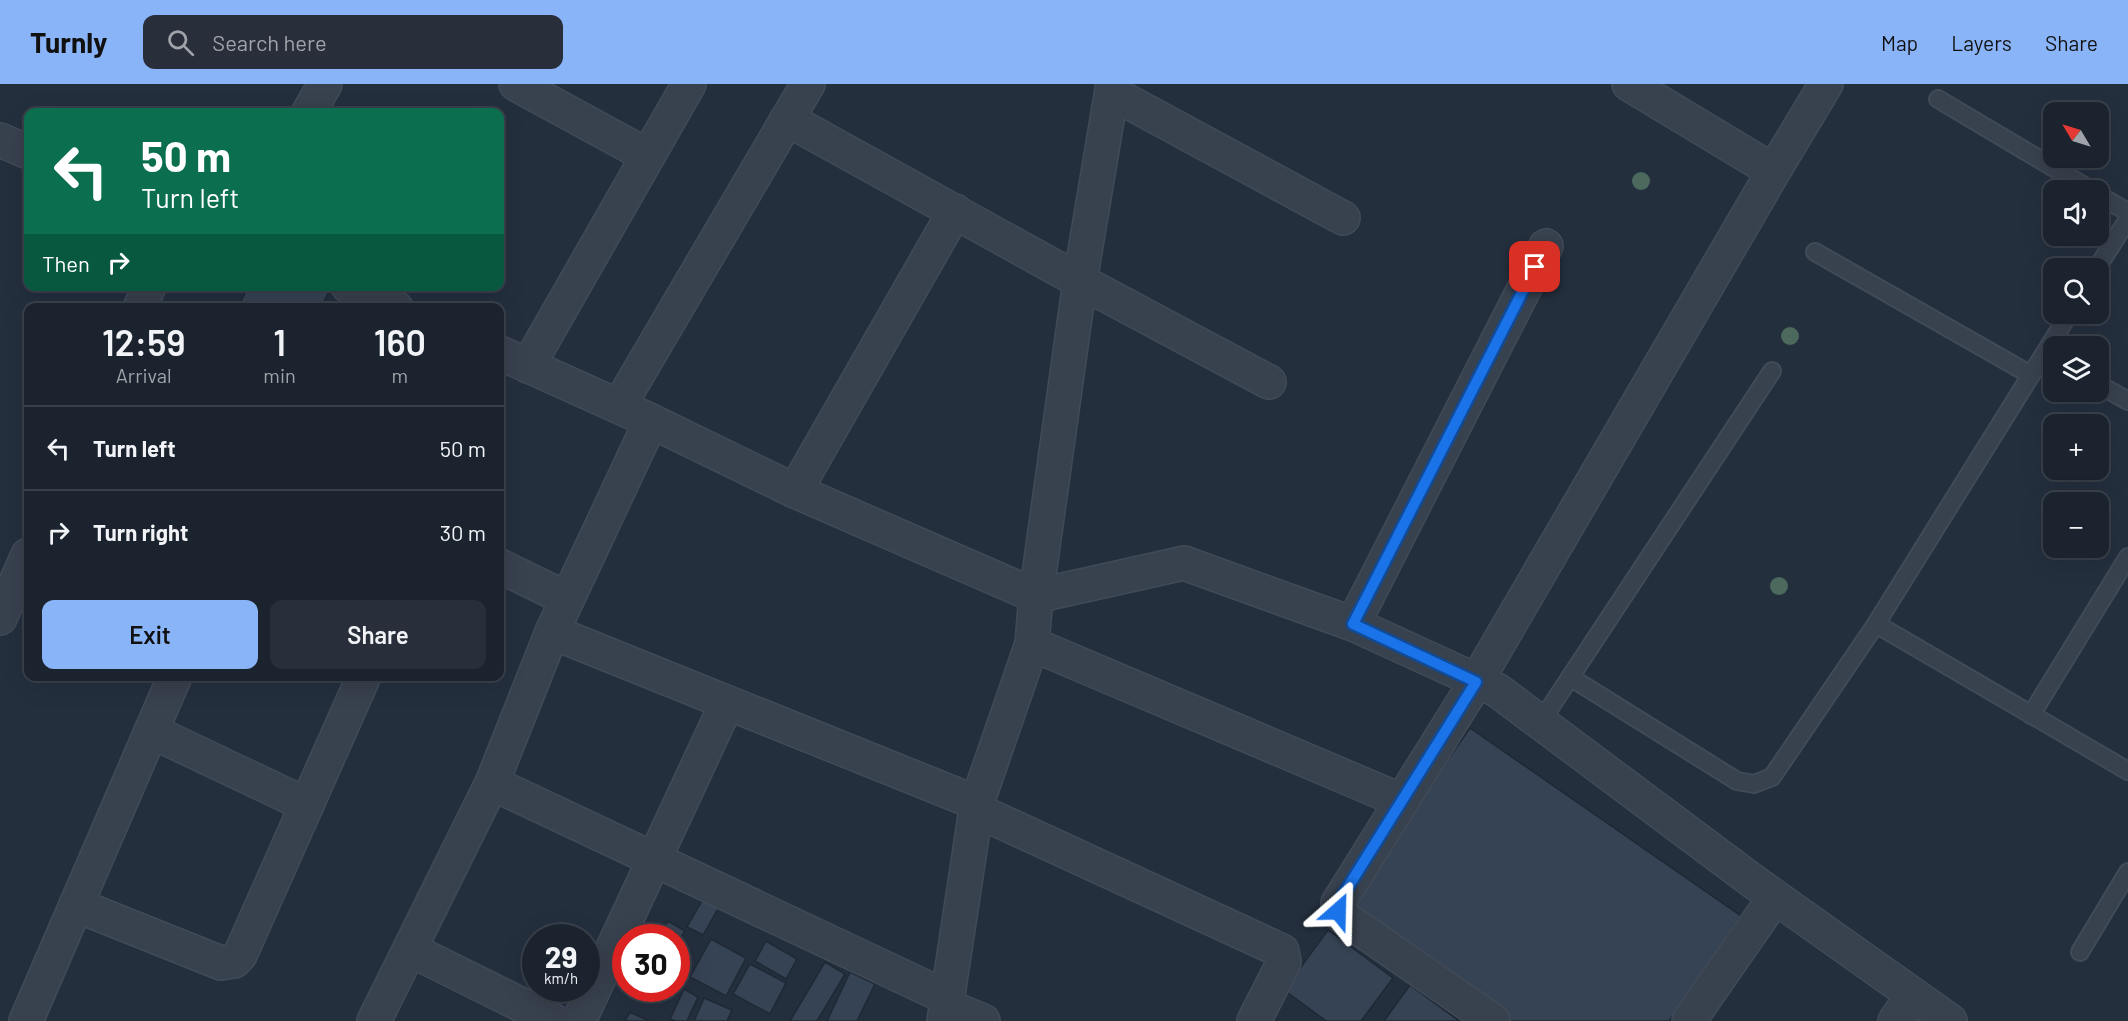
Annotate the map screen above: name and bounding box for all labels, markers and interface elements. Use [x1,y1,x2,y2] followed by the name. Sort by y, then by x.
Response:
[143,15,563,69] search box
[30,25,107,59] text: Turnly
[164,26,197,59] icon: search
[212,29,327,55] text: Search here
[1881,30,1918,55] text: Map
[1951,30,2012,55] text: Layers
[2045,30,2098,55] text: Share
[2043,102,2109,168] north arrow
[2043,102,2109,558] map controls
[141,130,231,180] text: 50 m
[42,132,120,210] icon: left
[2043,180,2109,246] button: sound
[141,181,239,213] text: Turn left
[1509,241,1560,292] pin
[102,246,135,279] icon: right
[42,250,90,276] text: Then
[1518,250,1551,283] icon: arrive
[2043,258,2109,324] button: search
[102,320,185,363] text: 12:59
[273,320,286,363] text: 1
[374,320,426,363] text: 160
[2043,336,2109,402] button: layers
[116,363,172,387] text: Arrival
[263,363,296,387] text: min
[392,363,408,387] text: m
[2043,414,2109,480] button: +
[42,432,75,465] icon: left
[93,435,176,461] text: Turn left
[440,435,486,461] text: 50 m
[2043,492,2109,558] button: −
[42,516,75,549] icon: right
[93,519,188,545] text: Turn right
[440,519,486,545] text: 30 m
[42,600,258,669] button: Exit
[270,600,486,669] button: Share
[1306,879,1370,943] position arrow
[612,924,690,1002] speed limit sign: 30
[545,938,577,974] text: 29
[544,969,578,987] text: km/h

